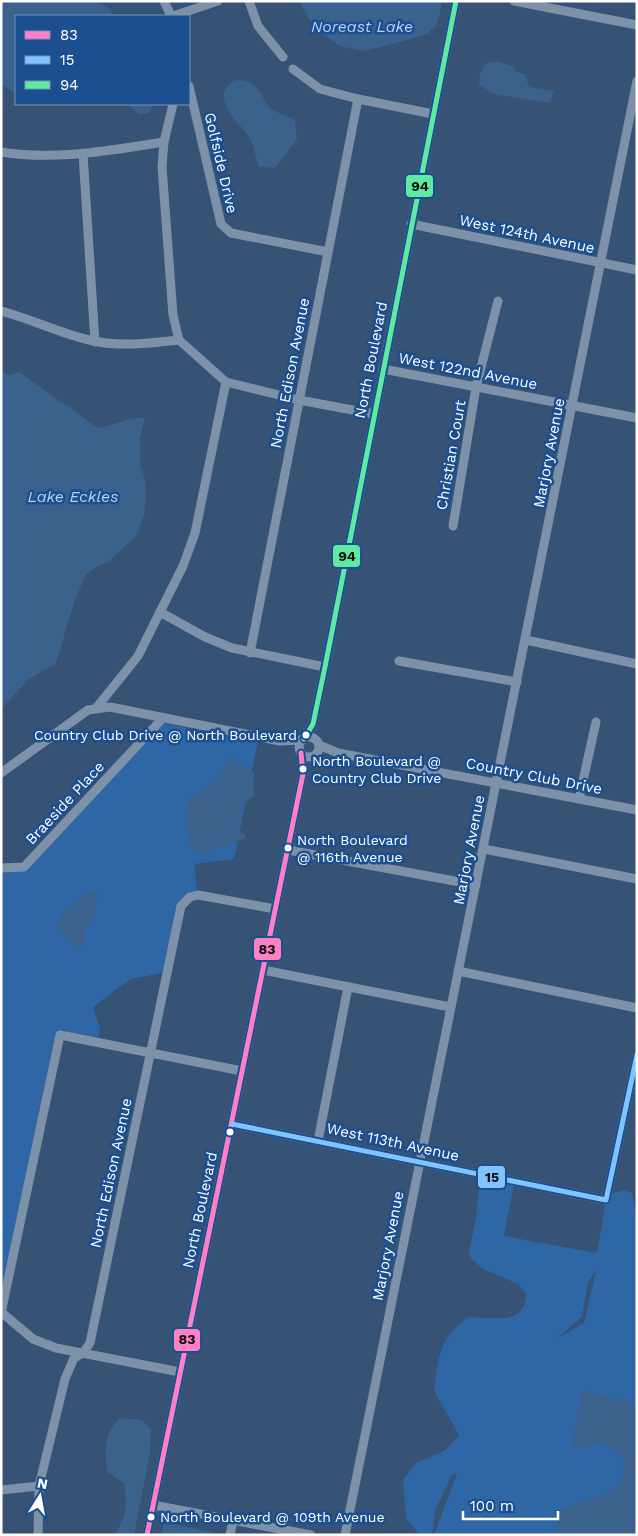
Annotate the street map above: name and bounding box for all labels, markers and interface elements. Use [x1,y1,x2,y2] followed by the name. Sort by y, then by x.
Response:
[15,15,190,105] legend
[311,17,413,36] water label: Noreast Lake
[60,26,78,44] text: 83
[60,51,75,69] text: 15
[60,76,78,94] text: 94
[201,111,241,215] street label: Golfside Drive
[405,174,434,198] line badge: 94
[411,178,429,194] text: 94
[458,211,596,257] street label: West 124th Avenue
[267,296,313,450] street label: North Edison Avenue
[351,300,391,420] street label: North Boulevard
[397,349,539,393] street label: West 122nd Avenue
[530,397,568,509] street label: Marjory Avenue
[432,398,470,511] street label: Christian Court
[28,487,118,506] water label: Lake Eckles
[332,544,361,568] line badge: 94
[338,548,356,564] text: 94
[34,727,297,743] place label: Country Club Drive @ North Boulevard
[301,730,311,740] marker: Country Club Drive @ North Boulevard
[312,753,441,786] place label: North Boulevard @ Country Club Drive
[464,754,604,798] street label: Country Club Drive
[22,758,108,848] street label: Braeside Place
[298,764,308,774] marker: North Boulevard @ Country Club Drive
[450,794,488,906] street label: Marjory Avenue
[297,832,408,865] place label: North Boulevard @ 116th Avenue
[283,843,293,853] marker: North Boulevard @ 116th Avenue
[253,937,282,961] line badge: 83
[259,941,275,957] text: 83
[86,1096,136,1250] street label: North Edison Avenue
[325,1119,461,1165] street label: West 113th Avenue
[225,1127,235,1137] unlabelled marker
[179,1150,221,1270] street label: North Boulevard
[477,1165,506,1189] line badge: 15
[485,1169,499,1185] text: 15
[369,1190,407,1302] street label: Marjory Avenue
[173,1328,201,1352] line badge: 83
[179,1331,195,1347] text: 83
[15,1471,65,1521] north arrow
[36,1474,49,1492] text: N
[463,1488,558,1520] scale bar
[470,1497,514,1515] text: 100 m
[160,1509,385,1525] place label: North Boulevard @ 109th Avenue
[146,1512,156,1522] marker: North Boulevard @ 109th Avenue

